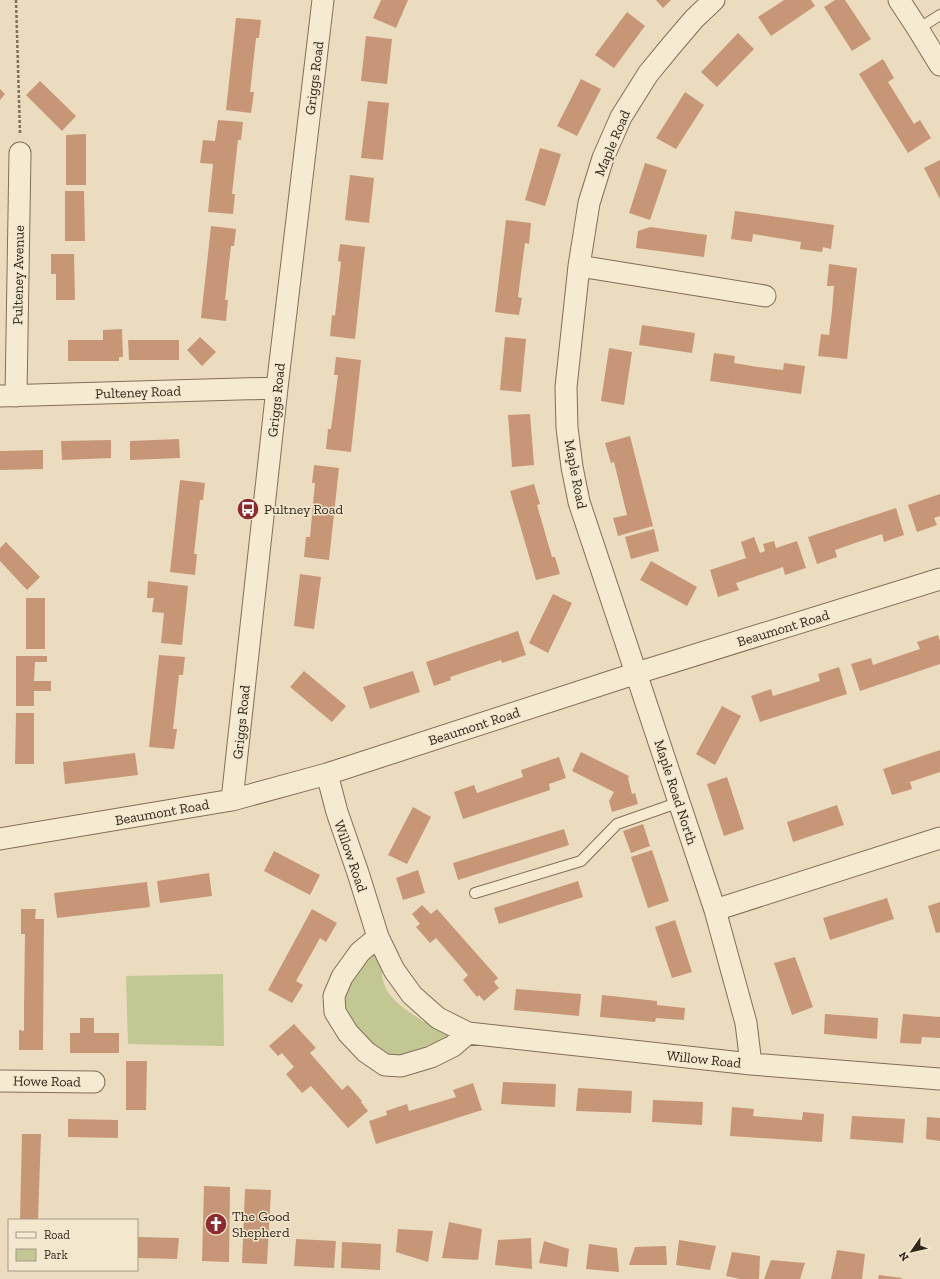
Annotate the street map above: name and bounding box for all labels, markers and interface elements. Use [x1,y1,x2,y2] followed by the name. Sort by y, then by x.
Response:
[302,40,327,116] street label: Griggs Road
[591,107,634,179] street label: Maple Road
[9,225,28,325] street label: Pulteney Avenue
[264,362,289,438] street label: Griggs Road
[95,382,182,402] street label: Pulteney Road
[560,438,591,510] street label: Maple Road
[235,496,261,522] bus stop icon: Pultney Road
[264,501,344,518] place label: Pultney Road
[735,606,832,651] street label: Beaumont Road
[229,684,254,760] street label: Griggs Road
[426,704,522,749] street label: Beaumont Road
[651,737,701,847] street label: Maple Road North
[114,796,211,829] street label: Beaumont Road
[330,818,371,895] street label: Willow Road
[666,1047,742,1072] street label: Willow Road
[13,1072,81,1091] street label: Howe Road
[232,1208,290,1241] place label: The Good Shepherd
[203,1211,229,1237] church icon: The Good Shepherd
[8,1219,138,1271] legend
[44,1228,70,1242] text: Road
[892,1231,932,1271] north arrow
[44,1248,69,1262] text: Park
[896,1249,912,1263] text: N

